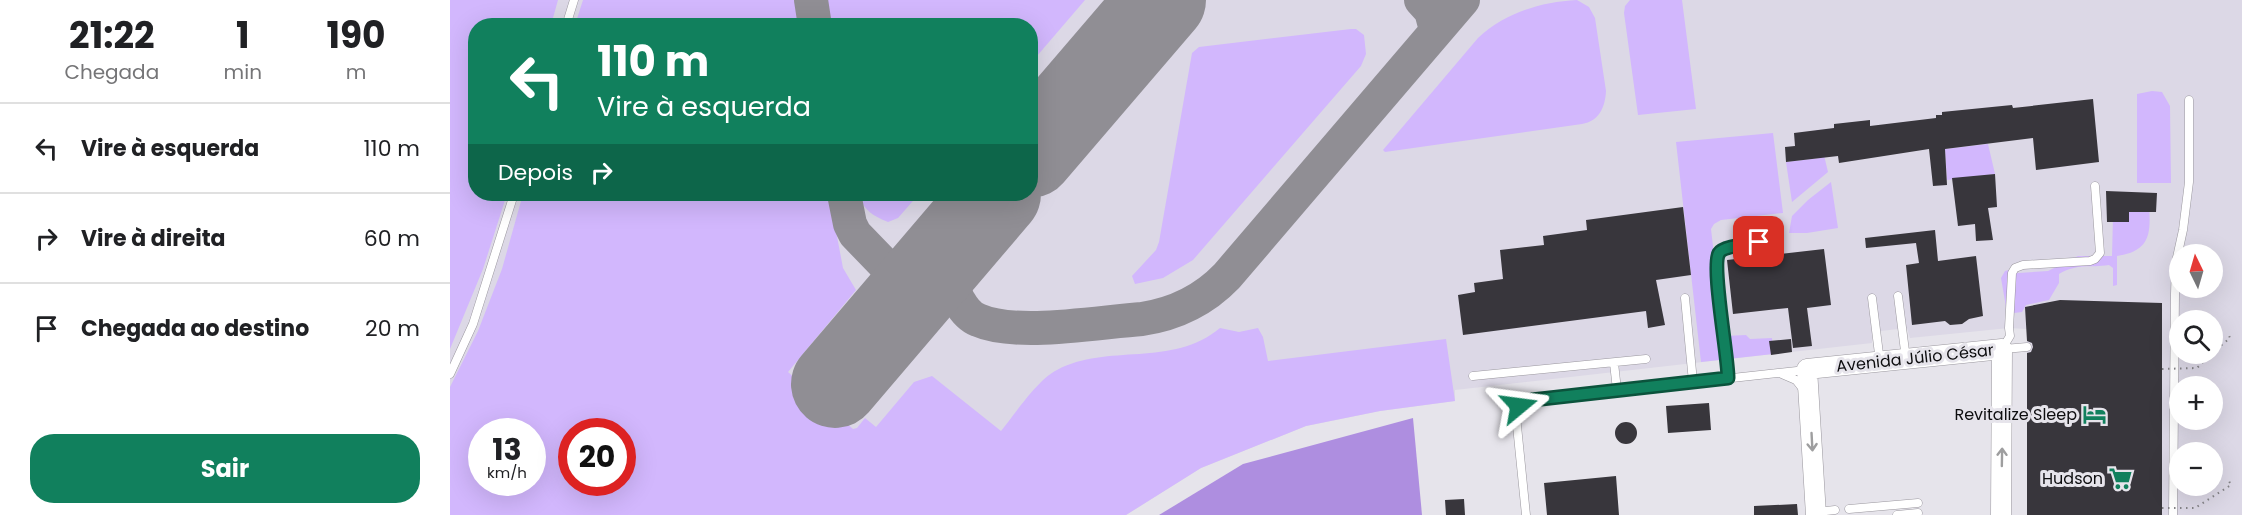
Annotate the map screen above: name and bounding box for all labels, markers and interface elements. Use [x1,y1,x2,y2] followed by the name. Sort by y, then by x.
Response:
[69,10,155,61] text: 21:22
[236,10,250,61] text: 1
[326,10,386,61] text: 190
[597,32,709,91] text: 110 m
[498,42,576,120] icon: left
[64,58,159,86] text: Chegada
[224,58,262,86] text: min
[346,58,366,86] text: m
[597,88,811,125] text: Vire à esquerda
[30,132,63,165] icon: left
[81,133,259,164] text: Vire à esquerda
[364,133,420,164] text: 110 m
[585,156,618,189] icon: right
[498,157,573,188] text: Depois
[1733,216,1784,267] pin
[30,222,63,255] icon: right
[81,223,226,254] text: Vire à direita
[364,223,420,254] text: 60 m
[1742,225,1775,258] icon: arrive
[2169,244,2223,298] north arrow
[2169,244,2223,496] map controls
[2169,310,2223,364] button: search
[30,312,63,345] icon: arrive
[81,313,309,344] text: Chegada ao destino
[365,313,420,344] text: 20 m
[1835,338,1995,378] street label: Avenida Júlio César
[1487,374,1551,438] position arrow
[2169,376,2223,430] button: +
[2082,401,2108,427] hotel icon: Revitalize Sleep
[1954,403,2077,426] place label: Revitalize Sleep
[558,418,636,496] speed limit sign: 20
[492,428,522,471] text: 13
[1806,431,1817,451] one-way arrow
[30,434,420,503] button: Sair
[2169,442,2223,496] button: −
[1996,447,2008,467] one-way arrow
[487,462,527,483] text: km/h
[2108,465,2134,491] supermarket icon: Hudson
[2042,467,2103,490] place label: Hudson

